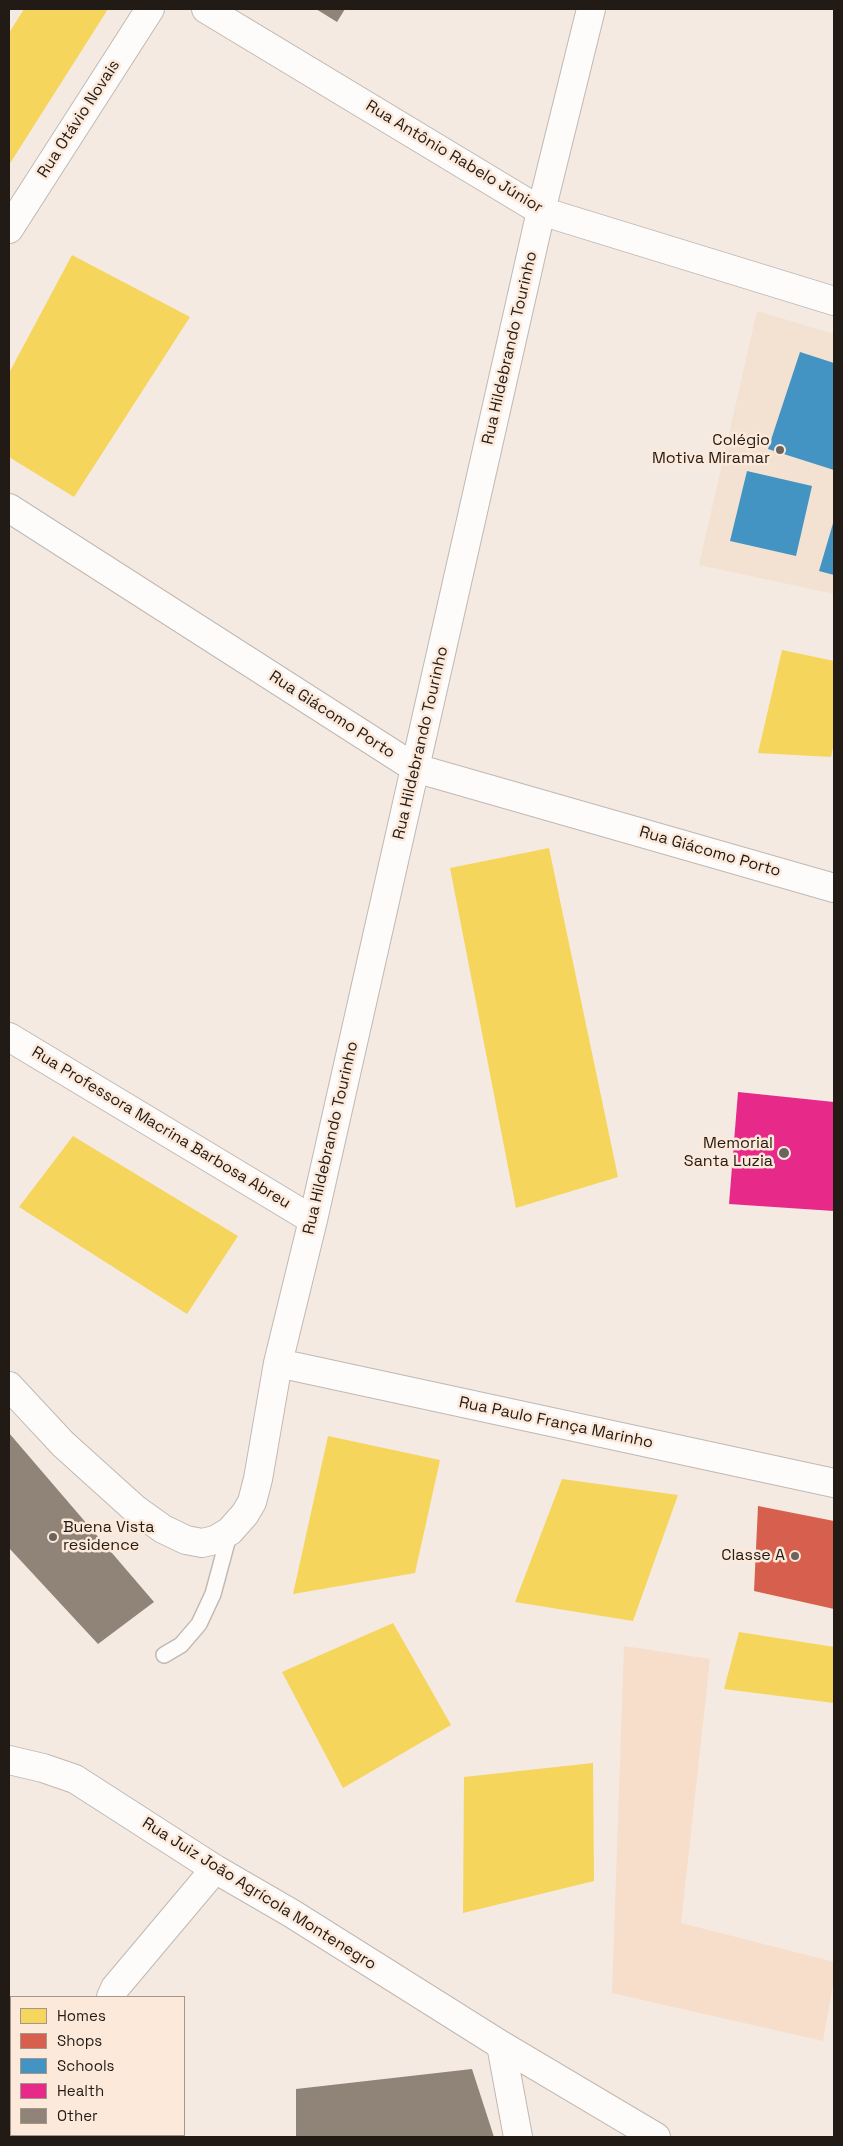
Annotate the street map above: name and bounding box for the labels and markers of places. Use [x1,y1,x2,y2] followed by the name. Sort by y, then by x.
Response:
[652,431,770,469] place label: Colégio Motiva Miramar
[774,444,786,456] marker: Colégio Motiva Miramar
[684,1134,773,1172] place label: Memorial Santa Luzia
[777,1146,791,1160] marker: Memorial Santa Luzia
[63,1518,155,1556] place label: Buena Vista residence
[47,1531,59,1543] marker: Buena Vista residence
[721,1546,785,1566] place label: Classe A
[789,1550,801,1562] marker: Classe A

